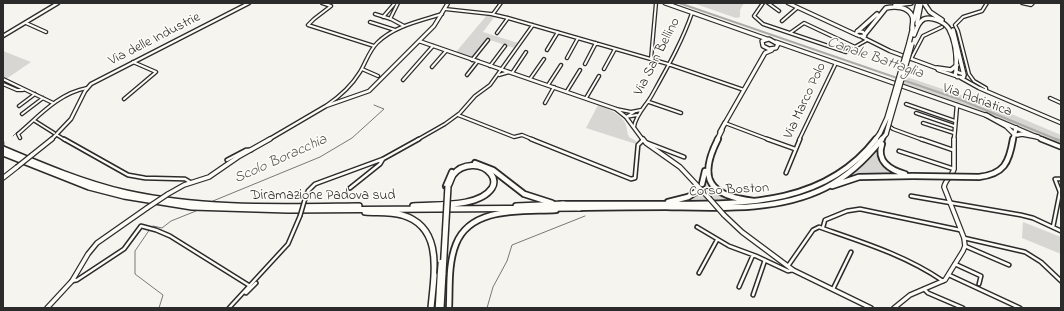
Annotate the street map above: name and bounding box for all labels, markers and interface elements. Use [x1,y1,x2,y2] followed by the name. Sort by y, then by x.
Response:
[106,10,204,70] street label: Via delle Industrie
[631,15,685,99] street label: Via San Bellino
[824,34,926,84] water label: Canale Battaglia
[781,60,831,142] street label: Via Marco Polo
[940,81,1014,121] street label: Via Adriatica
[232,132,330,188] water label: Scolo Boracchia
[689,181,769,201] street label: Corso Boston
[251,189,395,205] street label: Diramazione Padova sud

